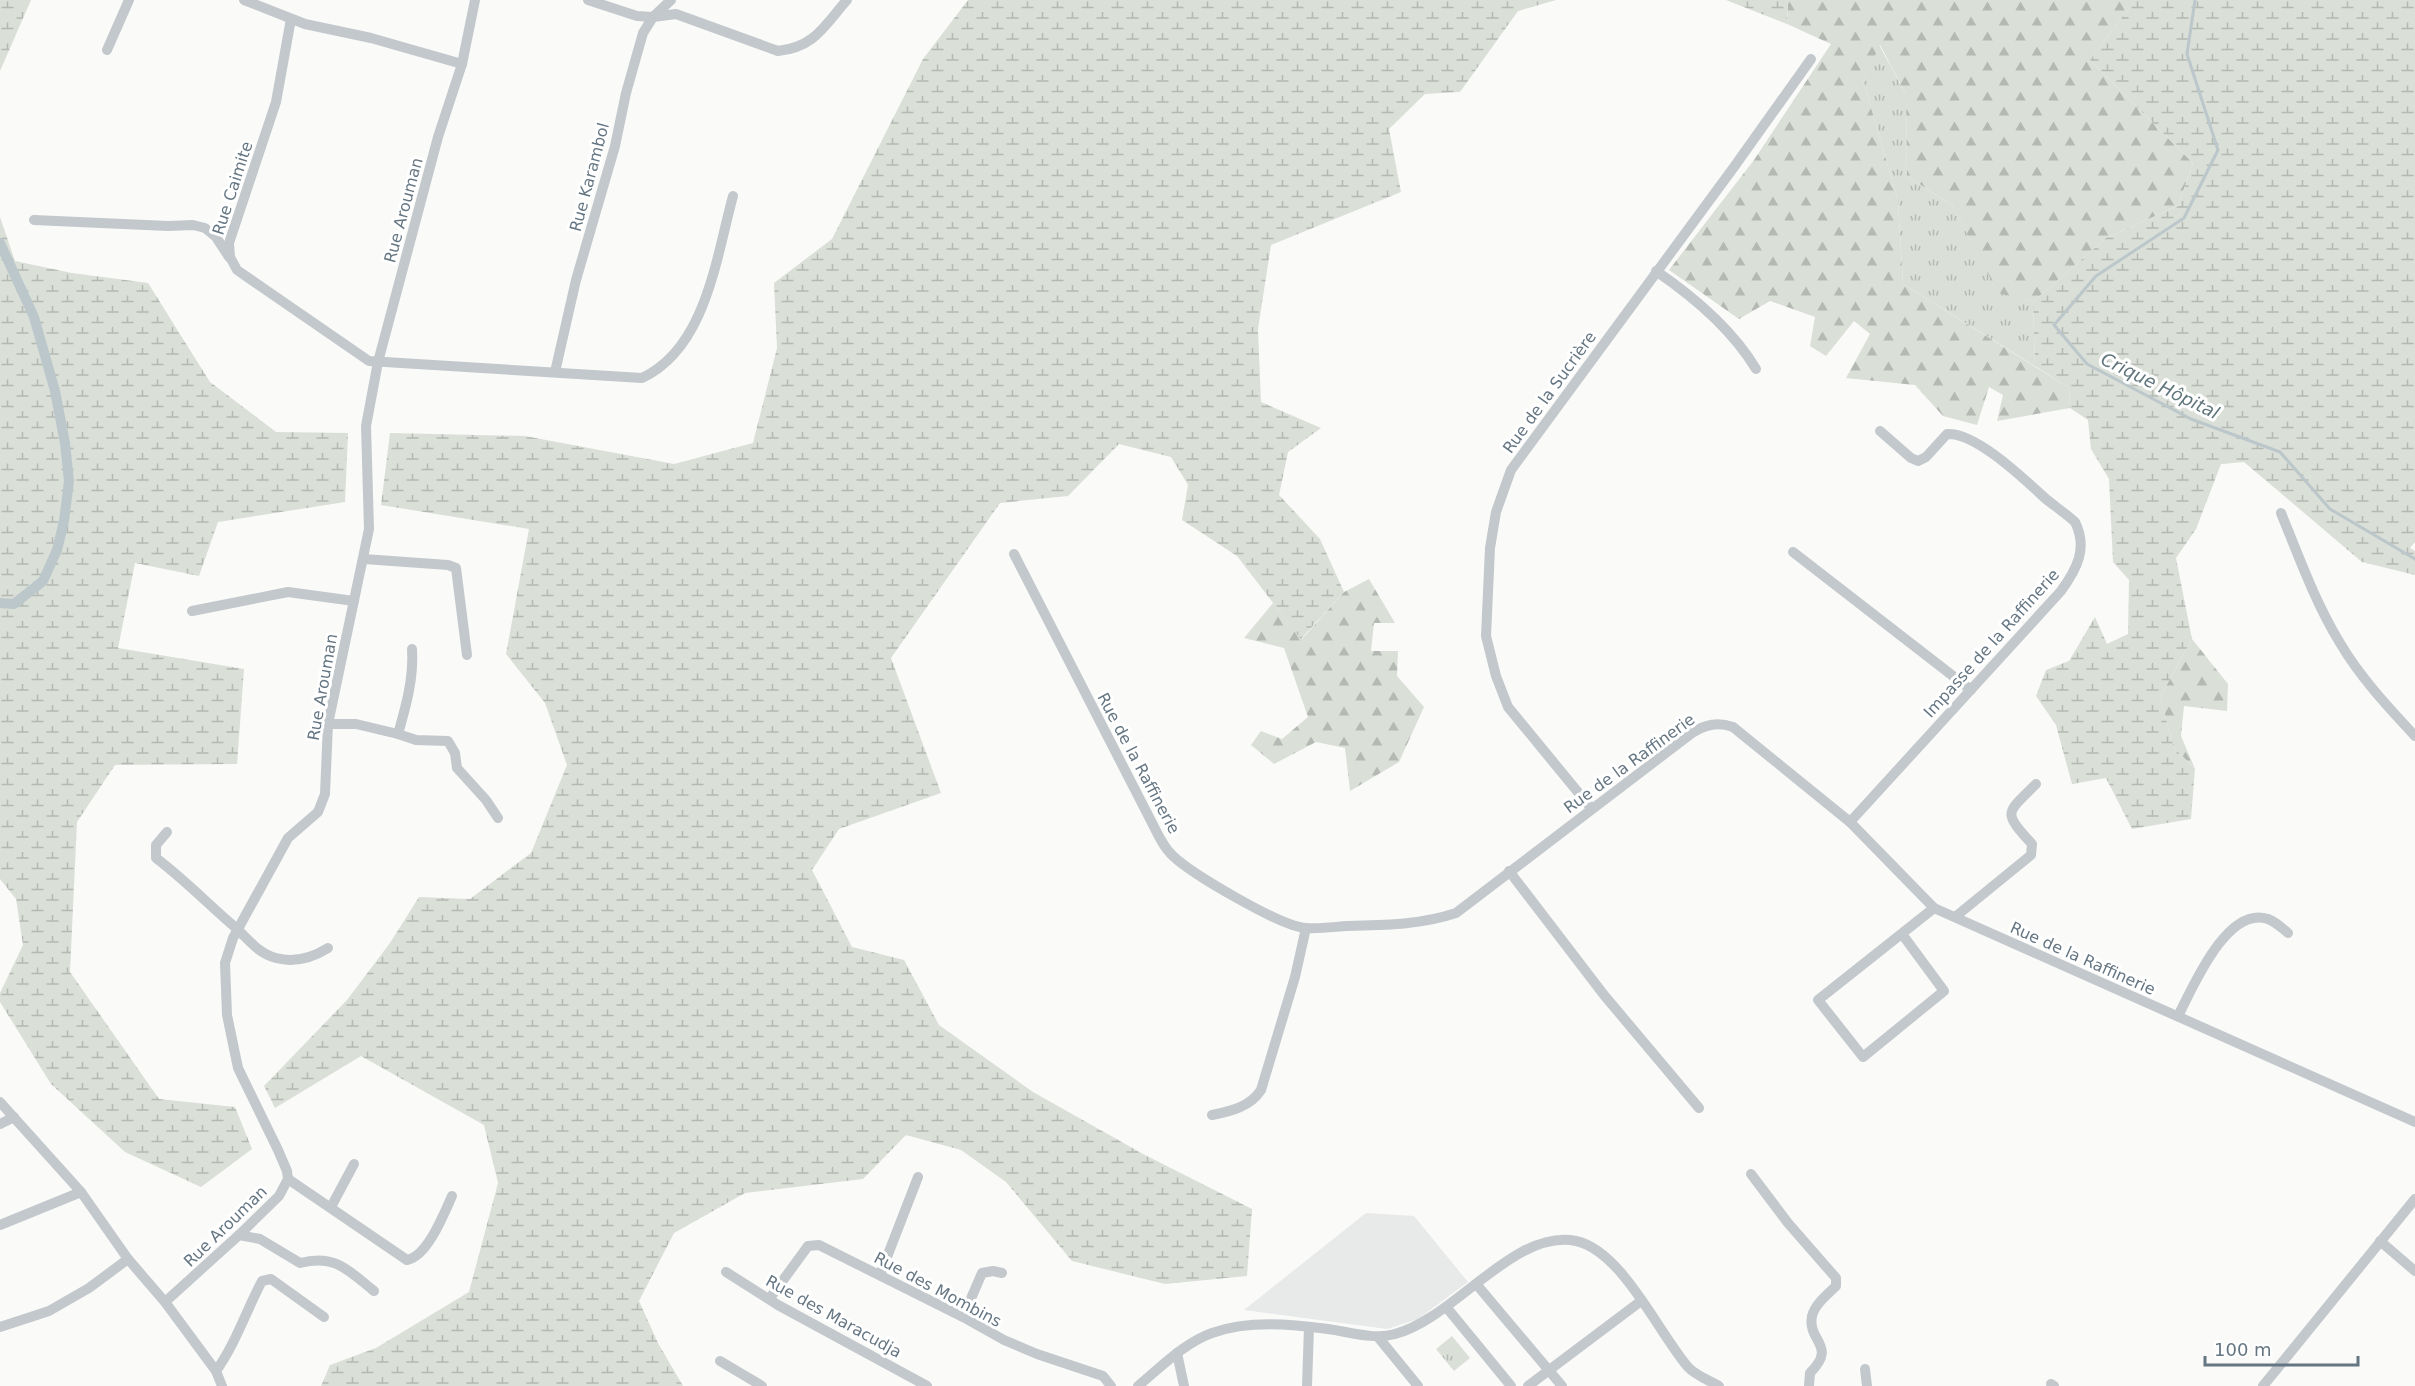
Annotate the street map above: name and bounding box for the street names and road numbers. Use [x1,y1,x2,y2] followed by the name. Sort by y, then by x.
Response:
[566,121,613,234] street label: Rue Karambol
[208,139,257,237] street label: Rue Caimite
[380,155,427,265] street label: Rue Arouman
[1499,328,1600,457] street label: Rue de la Sucrière
[1920,565,2063,721] street label: Impasse de la Raffinerie
[304,632,341,742] street label: Rue Arouman
[1093,690,1184,837] street label: Rue de la Raffinerie
[1560,710,1698,817] street label: Rue de la Raffinerie
[2007,918,2158,999] street label: Rue de la Raffinerie
[180,1182,271,1271] street label: Rue Arouman
[871,1248,1005,1331] street label: Rue des Mombins
[763,1271,905,1362] street label: Rue des Maracudja

